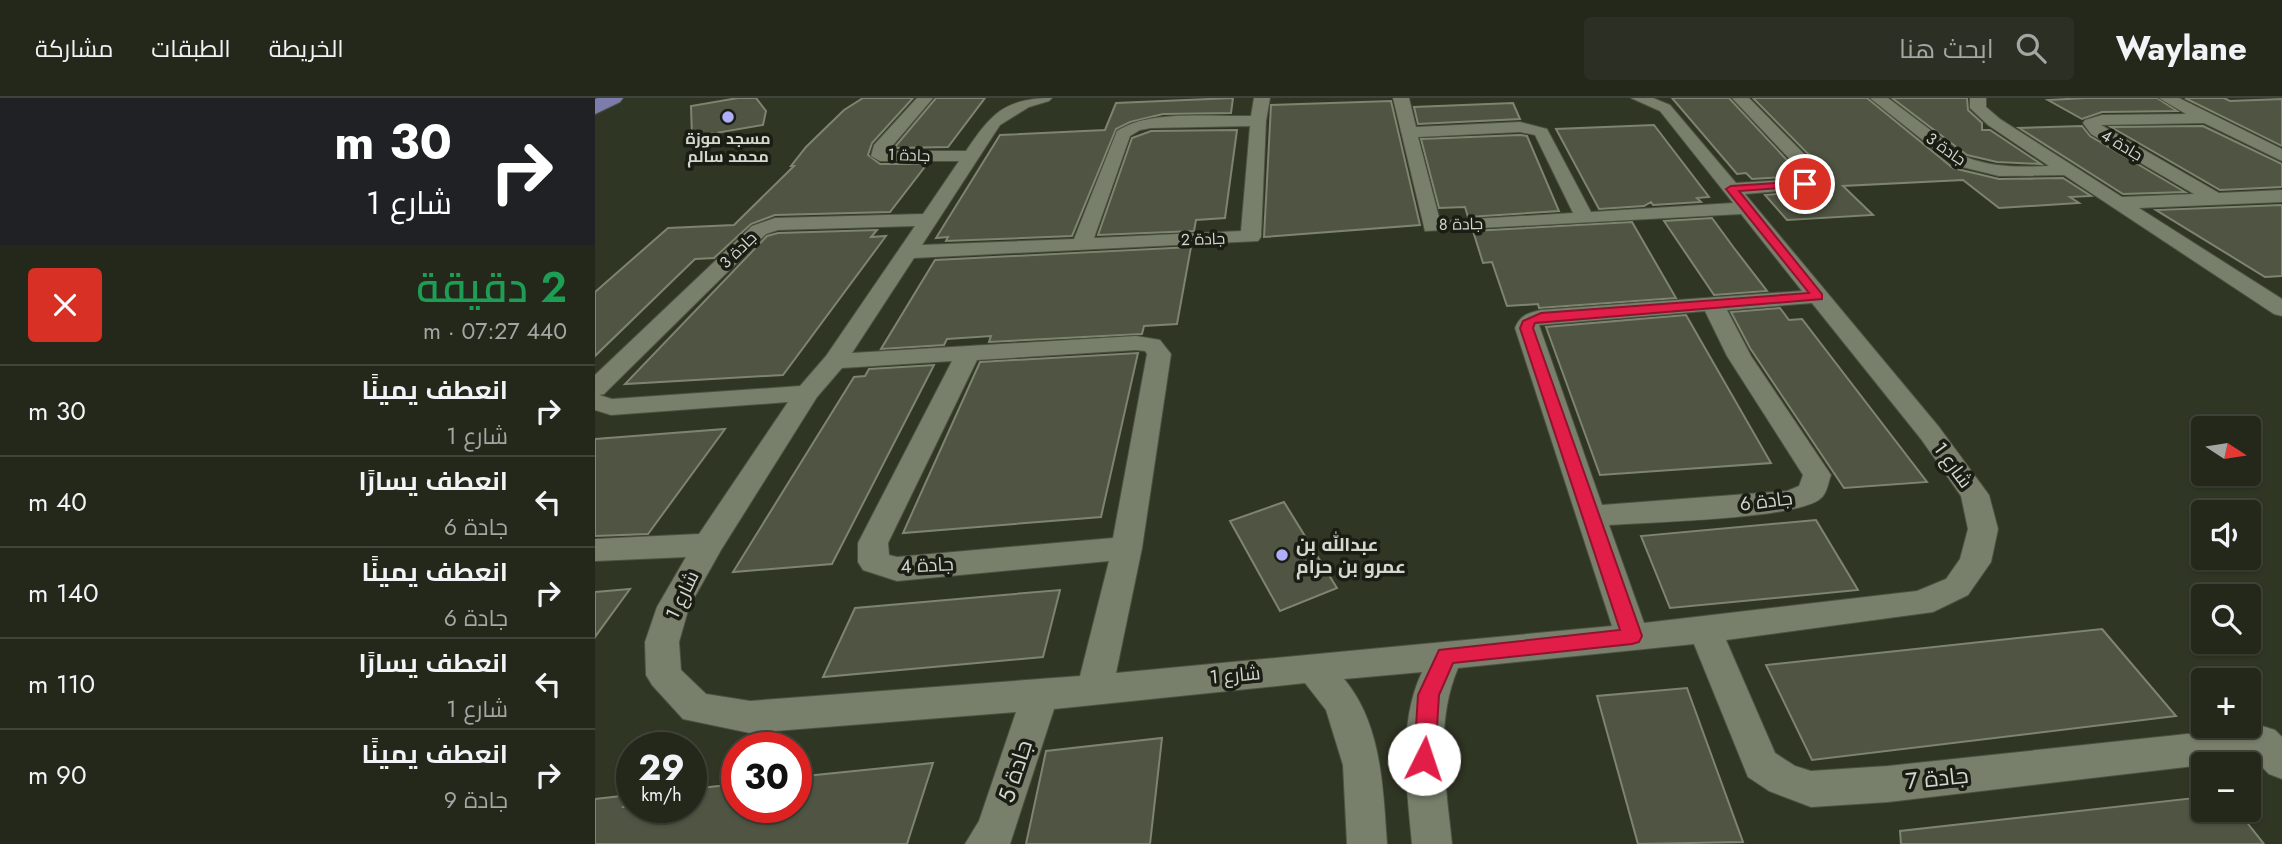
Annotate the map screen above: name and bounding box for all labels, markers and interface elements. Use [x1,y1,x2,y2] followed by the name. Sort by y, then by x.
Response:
[1584,17,2074,80] search box
[2116,25,2247,72] text: Waylane
[2012,29,2050,67] icon: search
[1899,30,1994,68] text: ابحث هنا
[35,31,113,66] text: مشاركة
[151,31,231,66] text: الطبقات
[269,31,344,66] text: الخريطة
[334,107,452,177] text: 30 m
[720,109,736,125] marker: مسجد موزة محمد سالم
[2097,124,2147,166] street label: جادة 4
[476,126,567,217] icon: right
[686,127,770,168] place label: مسجد موزة محمد سالم
[1921,127,1971,171] street label: جادة 3
[887,143,931,167] street label: جادة 1
[1775,154,1835,214] pin
[1786,165,1824,203] icon: arrive
[366,180,452,226] text: شارع 1
[1439,212,1483,236] street label: جادة 8
[714,226,762,274] street label: جادة 3
[1180,227,1226,251] street label: جادة 2
[416,257,567,318] text: 2 دقيقة
[28,268,102,342] button: close
[423,314,567,348] text: 440 m · 07:27
[362,371,508,409] text: انعطف يمينًا
[28,392,86,430] text: 30 m
[529,392,567,430] icon: right
[2191,416,2261,486] north arrow
[2191,416,2261,822] map controls
[446,419,508,453] text: شارع 1
[1927,436,1979,494] street label: شارع 1
[358,462,508,500] text: انعطف يسارًا
[28,483,87,521] text: 40 m
[529,483,567,521] icon: left
[1738,484,1794,518] street label: جادة 6
[2191,500,2261,570] button: sound
[444,510,508,544] text: جادة 6
[1296,531,1406,580] place label: عبدالله بن عمرو بن حرام
[1274,547,1290,563] marker: عبدالله بن عمرو بن حرام
[900,550,954,580] street label: جادة 4
[362,553,508,591] text: انعطف يمينًا
[659,566,705,624] street label: شارع 1
[28,574,99,612] text: 140 m
[529,574,567,612] icon: right
[2191,584,2261,654] button: search
[444,601,508,635] text: جادة 6
[358,644,508,682] text: انعطف يسارًا
[1208,659,1262,691] street label: شارع 1
[28,665,95,703] text: 110 m
[529,665,567,703] icon: left
[2191,668,2261,738] button: +
[446,692,508,726] text: شارع 1
[1387,722,1461,796] position arrow
[721,732,812,823] speed limit sign: 30
[362,735,508,773] text: انعطف يمينًا
[989,735,1041,807] street label: جادة 5
[638,743,685,793] text: 29
[2191,752,2261,822] button: −
[28,756,87,794] text: 90 m
[529,756,567,794] icon: right
[1904,758,1970,798] street label: جادة 7
[641,782,682,808] text: km/h
[444,783,508,817] text: جادة 9

